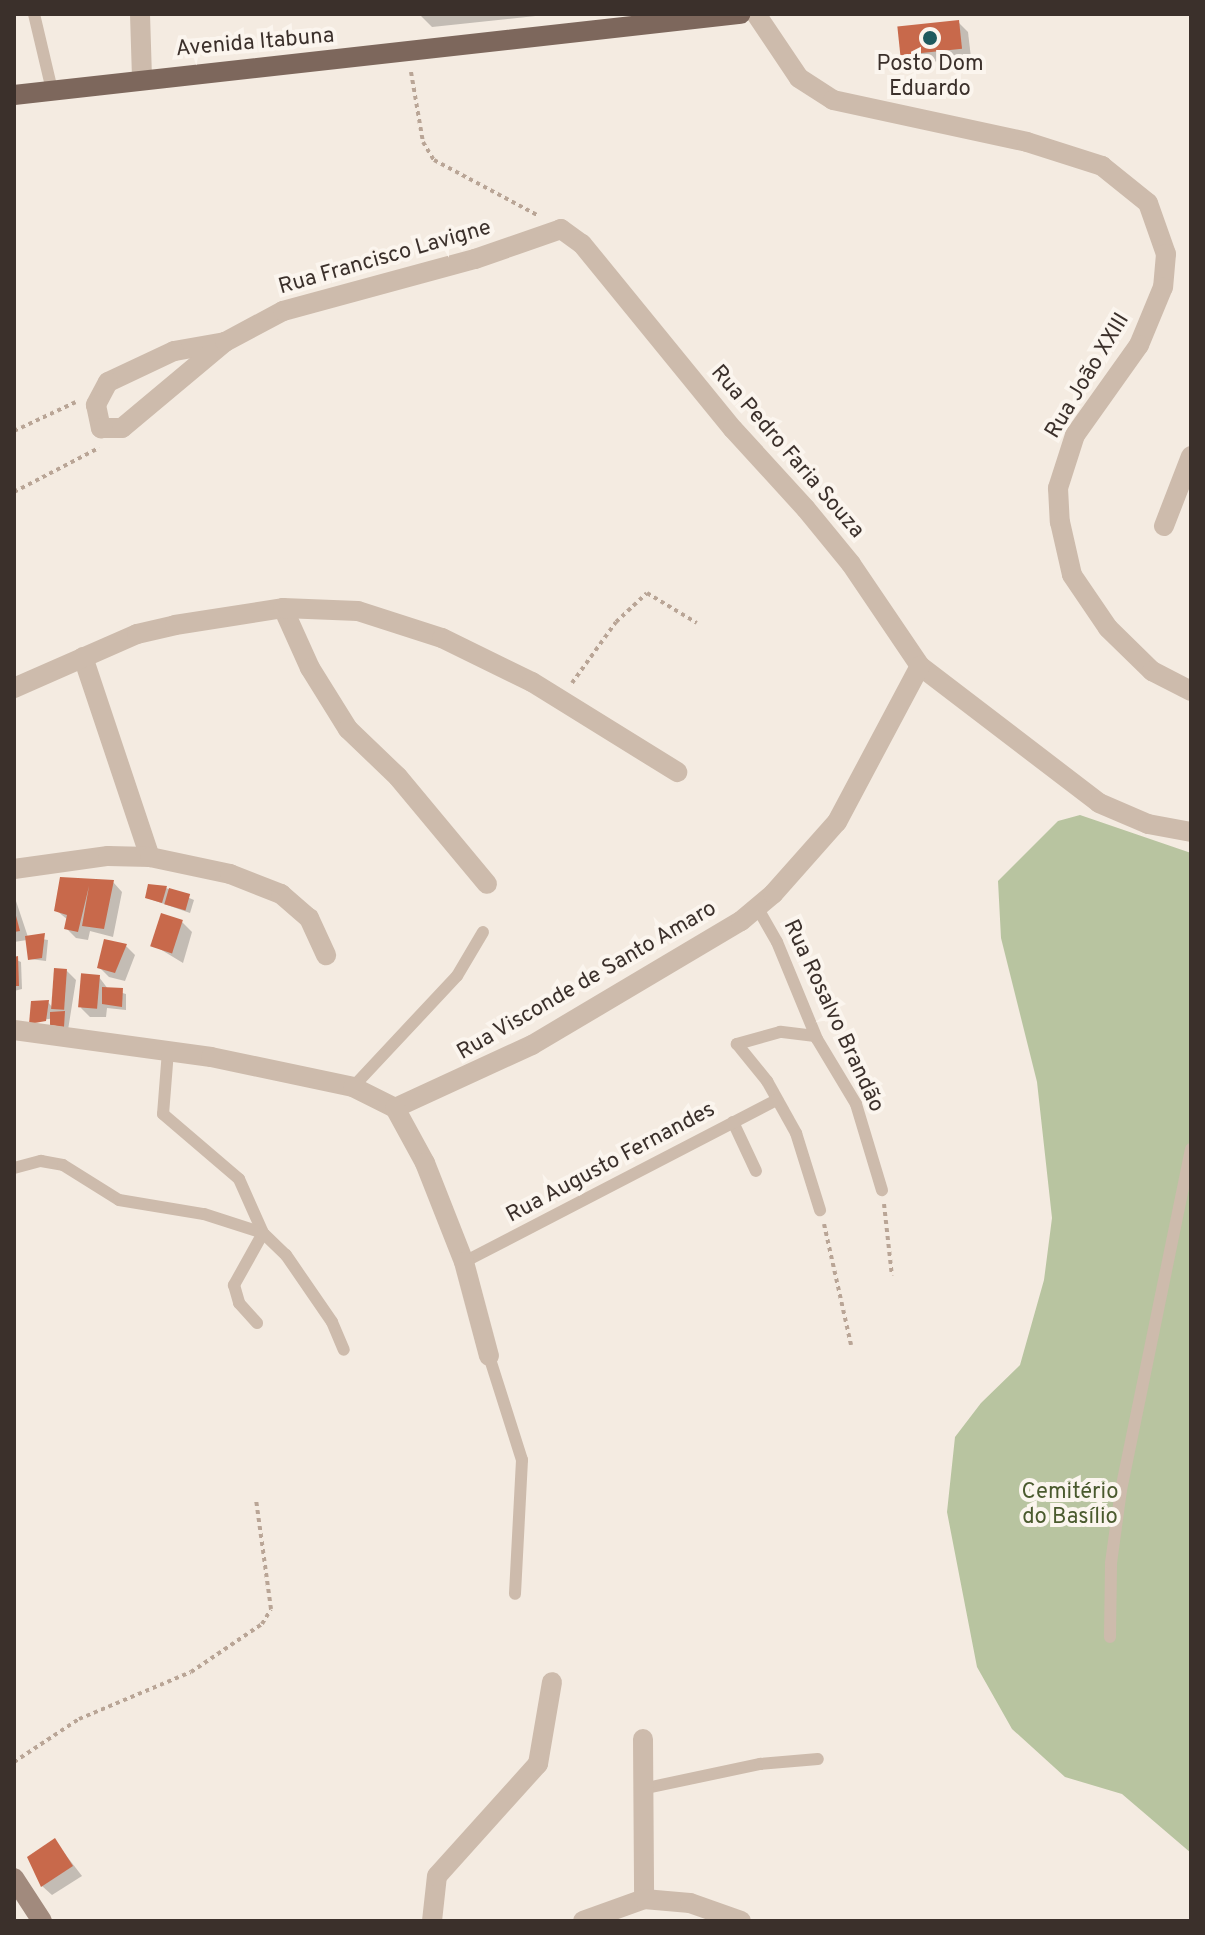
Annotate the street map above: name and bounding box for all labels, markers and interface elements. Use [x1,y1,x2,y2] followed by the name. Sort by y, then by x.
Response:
[175,23,335,63] street label: Avenida Itabuna
[921,29,939,47] marker: Posto Dom Eduardo
[876,51,984,102] place label: Posto Dom Eduardo
[276,215,494,301] street label: Rua Francisco Lavigne
[1040,308,1136,444] street label: Rua João XXIII
[705,360,869,544] street label: Rua Pedro Faria Souza
[452,895,722,1067] street label: Rua Visconde de Santo Amaro
[777,916,889,1116] street label: Rua Rosalvo Brandão
[502,1097,720,1229] street label: Rua Augusto Fernandes
[1022,1479,1118,1530] park label: Cemitério do Basílio

